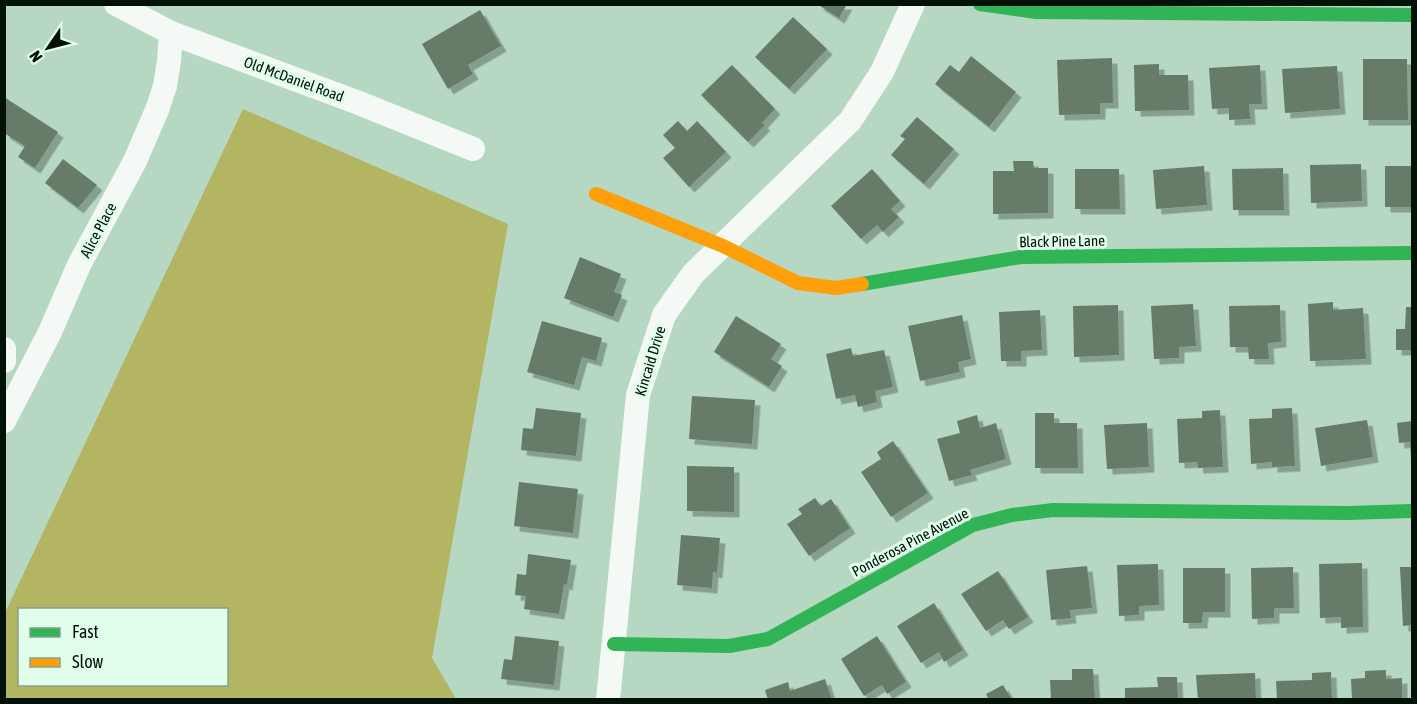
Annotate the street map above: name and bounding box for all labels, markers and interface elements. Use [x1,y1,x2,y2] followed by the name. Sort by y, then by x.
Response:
[18,18,78,78] north arrow
[26,48,46,66] text: N
[242,53,346,105] street label: Old McDaniel Road
[76,199,120,260] street label: Alice Place
[1019,232,1105,250] street label: Black Pine Lane
[631,324,669,398] street label: Kincaid Drive
[849,504,971,580] street label: Ponderosa Pine Avenue
[18,608,228,686] legend
[72,621,99,642] text: Fast
[72,651,103,672] text: Slow

